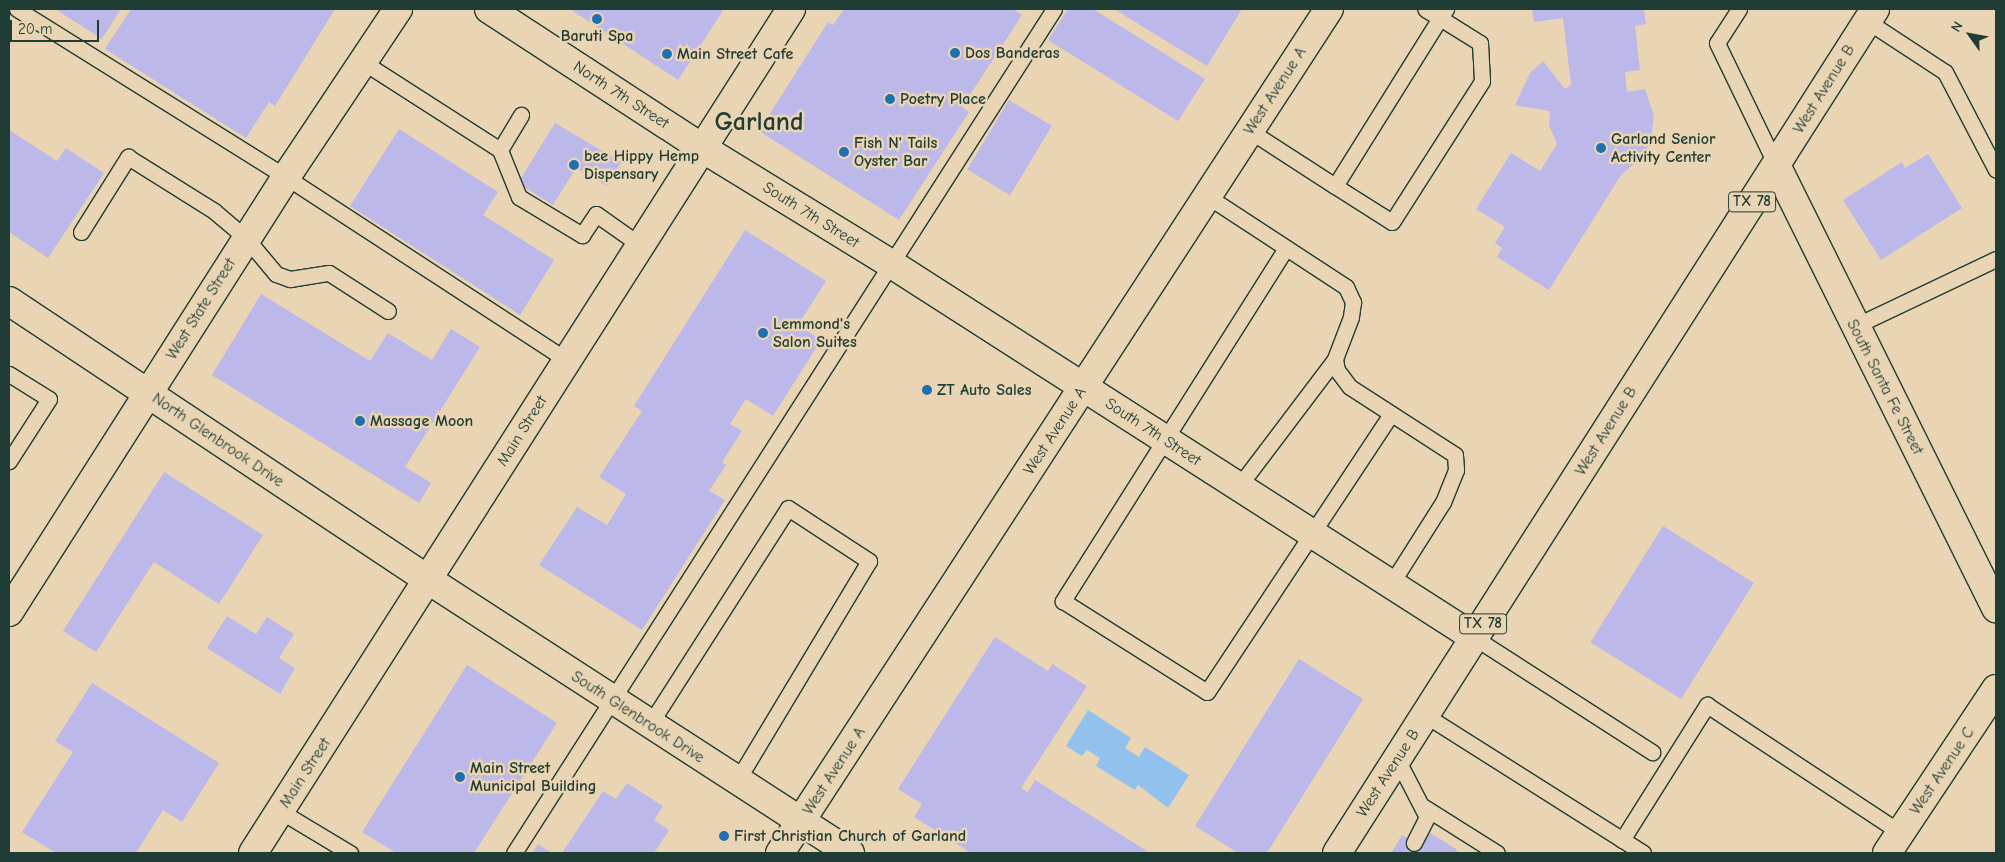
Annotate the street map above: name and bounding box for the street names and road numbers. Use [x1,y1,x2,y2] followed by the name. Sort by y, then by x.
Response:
[1789,41,1859,137] street label: West Avenue B
[1240,44,1310,138] street label: West Avenue A
[570,57,672,133] street label: North 7th Street
[759,178,863,252] street label: South 7th Street
[1727,190,1777,214] road number: TX 78
[162,255,240,363] street label: West State Street
[1843,316,1927,458] street label: South Santa Fe Street
[1571,383,1641,479] street label: West Avenue B
[1020,384,1090,478] street label: West Avenue A
[148,389,288,491] street label: North Glenbrook Drive
[493,392,551,470] street label: Main Street
[1102,394,1204,470] street label: South 7th Street
[1458,612,1508,636] road number: TX 78
[568,667,708,767] street label: South Glenbrook Drive
[799,724,869,818] street label: West Avenue A
[1906,724,1978,818] street label: West Avenue C
[1352,725,1424,821] street label: West Avenue B
[275,734,335,812] street label: Main Street

